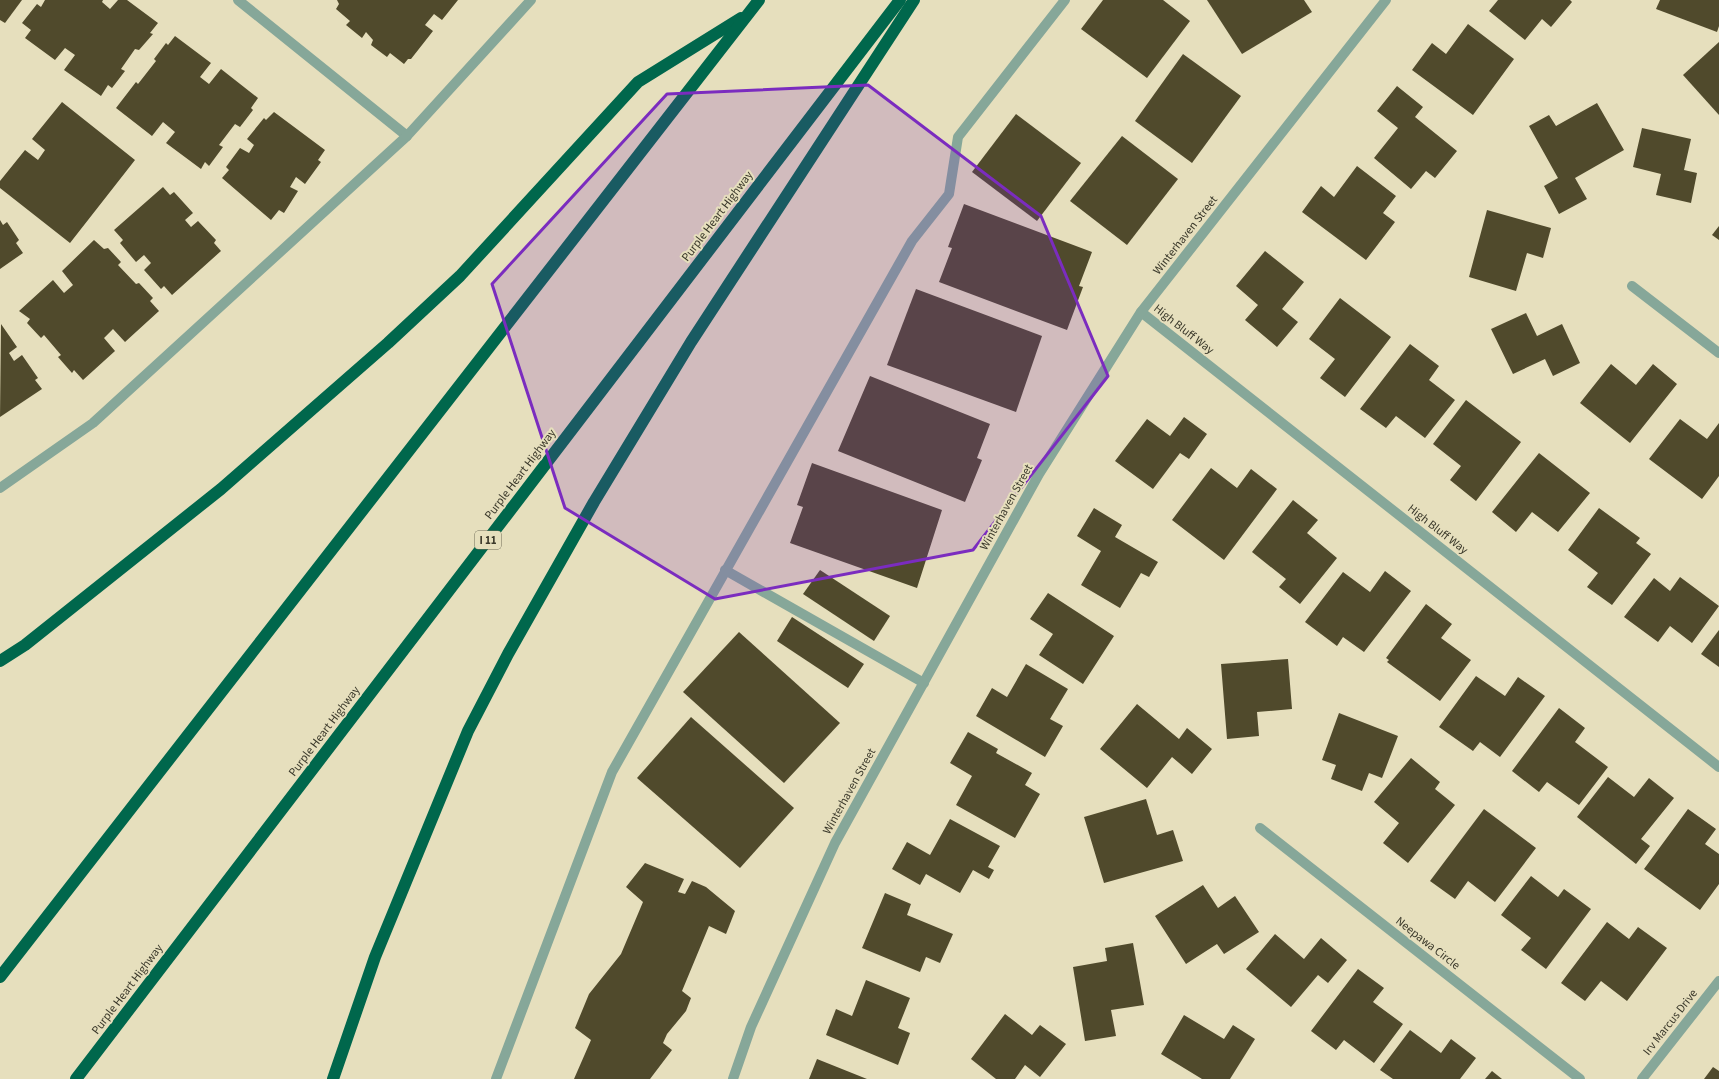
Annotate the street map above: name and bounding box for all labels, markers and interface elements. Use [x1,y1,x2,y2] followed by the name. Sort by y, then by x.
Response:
[678,167,757,265] street label: Purple Heart Highway
[1149,192,1222,278] street label: Winterhaven Street
[1150,300,1218,359] street label: High Bluff Way
[481,425,560,523] street label: Purple Heart Highway
[976,461,1037,553] street label: Winterhaven Street
[1404,500,1472,559] street label: High Bluff Way
[475,531,501,549] road number: I 11
[285,682,364,780] street label: Purple Heart Highway
[819,745,880,837] street label: Winterhaven Street
[1392,913,1463,974] street label: Neepawa Circle
[88,940,167,1038] street label: Purple Heart Highway
[1639,986,1702,1059] street label: Irv Marcus Drive

